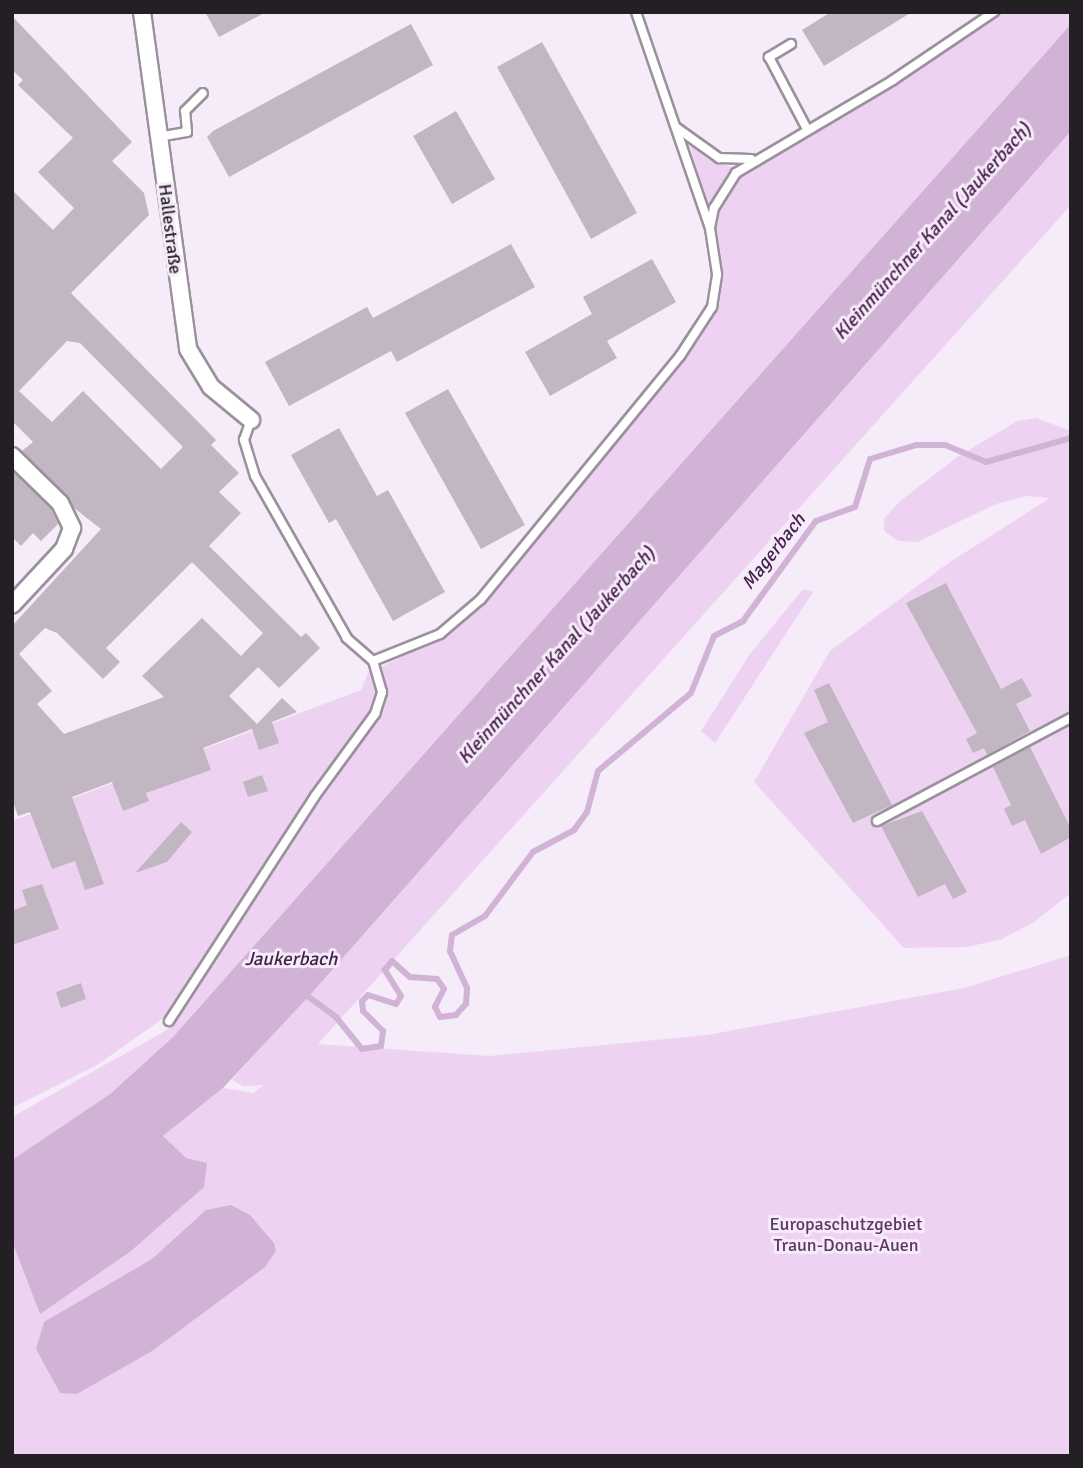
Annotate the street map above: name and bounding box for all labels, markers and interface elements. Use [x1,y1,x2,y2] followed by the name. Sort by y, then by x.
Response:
[830,119,1036,345] water label: Kleinmünchner Kanal (Jaukerbach)
[154,183,186,275] street label: Hallestraße
[737,509,811,595] water label: Magerbach
[454,543,660,769] water label: Kleinmünchner Kanal (Jaukerbach)
[245,949,337,971] water label: Jaukerbach
[770,1214,922,1256] park label: Europaschutzgebiet Traun-Donau-Auen

